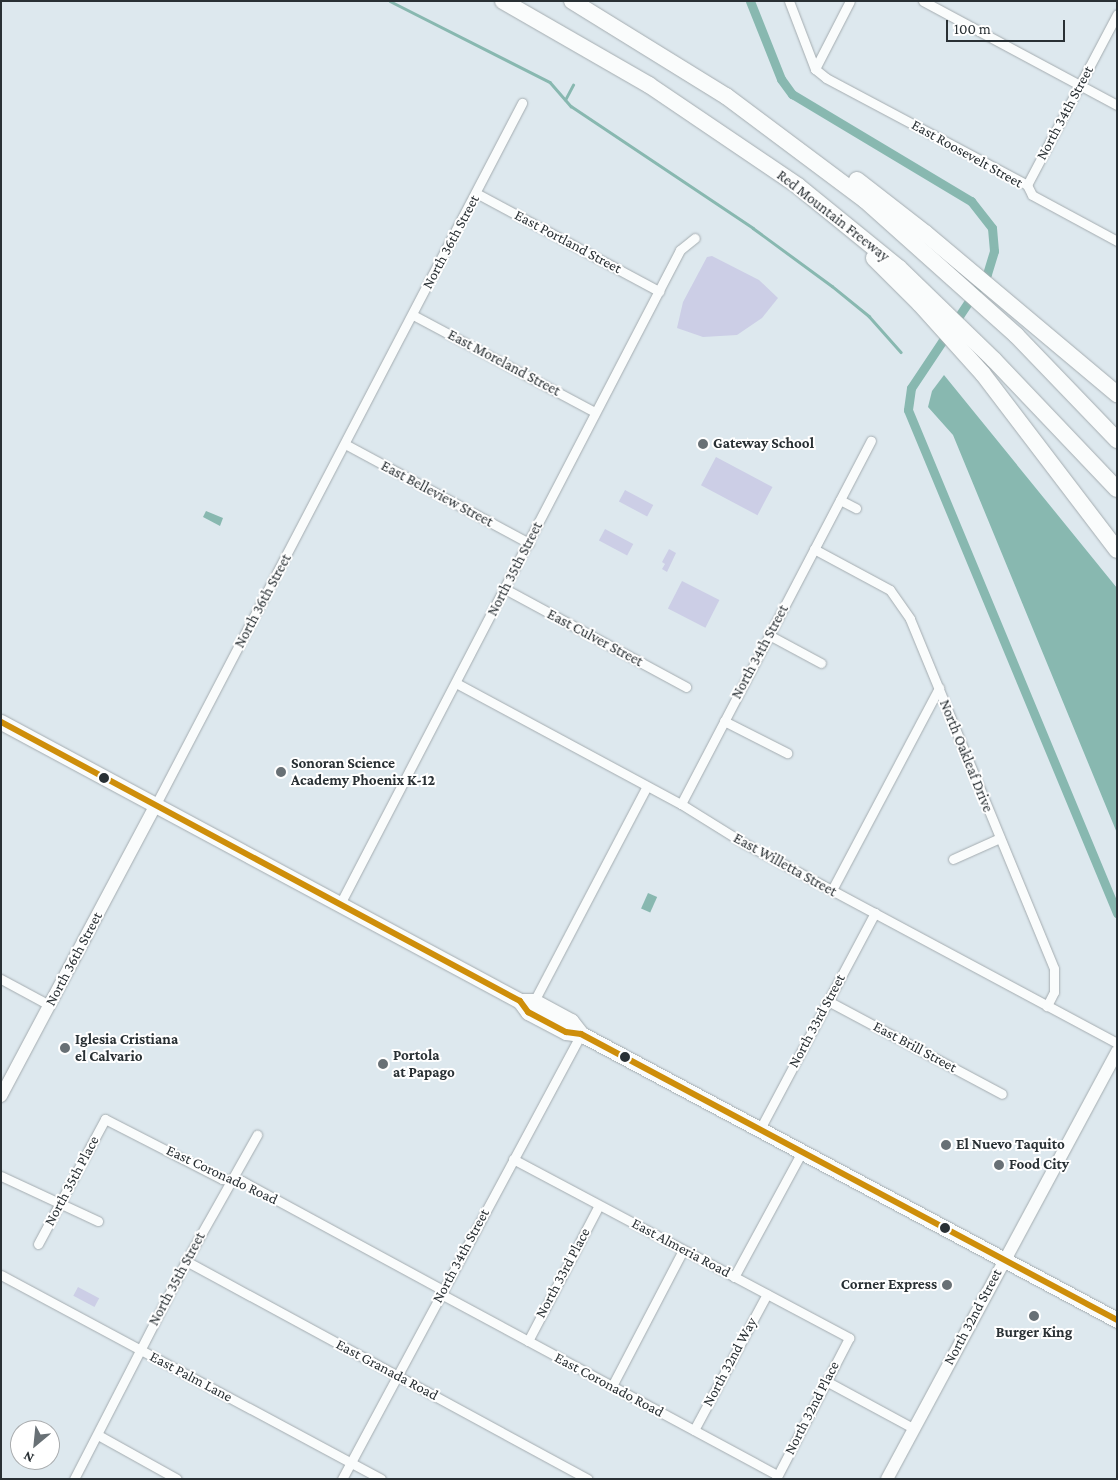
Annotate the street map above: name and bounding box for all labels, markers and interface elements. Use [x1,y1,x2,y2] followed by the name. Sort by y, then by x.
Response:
[948,10,1067,42] scale bar
[954,21,991,37] text: 100 m
[1033,63,1097,163] street label: North 34th Street
[908,116,1026,192] street label: East Roosevelt Street
[773,166,893,266] street label: Red Mountain Freeway
[419,192,483,292] street label: North 36th Street
[511,206,625,278] street label: East Portland Street
[445,326,563,400] street label: East Moreland Street
[713,435,814,453] place label: Gateway School
[697,438,709,450] marker: Gateway School
[378,457,496,531] street label: East Belleview Street
[483,519,547,619] street label: North 35th Street
[231,551,295,651] street label: North 36th Street
[728,602,792,702] street label: North 34th Street
[544,605,646,671] street label: East Culver Street
[935,697,997,815] street label: North Oakleaf Drive
[291,754,435,789] place label: Sonoran Science Academy Phoenix K-12
[275,766,287,778] marker: Sonoran Science Academy Phoenix K-12
[99,773,109,783] unlabelled marker
[730,829,840,901] street label: East Willetta Street
[42,909,106,1009] street label: North 36th Street
[785,971,849,1071] street label: North 33rd Street
[870,1017,960,1077] street label: East Brill Street
[75,1030,178,1065] place label: Iglesia Cristiana el Calvario
[59,1042,71,1054] marker: Iglesia Cristiana el Calvario
[393,1046,455,1081] place label: Portola at Papago
[620,1052,630,1062] unlabelled marker
[377,1058,389,1070] marker: Portola at Papago
[41,1133,103,1229] street label: North 35th Place
[956,1136,1065,1154] place label: El Nuevo Taquito
[940,1139,952,1151] marker: El Nuevo Taquito
[163,1141,281,1209] street label: East Coronado Road
[1009,1156,1069,1174] place label: Food City
[993,1159,1005,1171] marker: Food City
[429,1206,493,1306] street label: North 34th Street
[629,1214,733,1282] street label: East Almeria Road
[940,1223,950,1233] unlabelled marker
[532,1225,594,1321] street label: North 33rd Place
[145,1229,209,1329] street label: North 35th Street
[940,1266,1006,1368] street label: North 32nd Street
[841,1276,937,1294] place label: Corner Express
[941,1279,953,1291] marker: Corner Express
[1028,1310,1040,1322] marker: Burger King
[699,1314,761,1410] street label: North 32nd Way
[996,1324,1072,1342] place label: Burger King
[333,1335,441,1405] street label: East Granada Road
[147,1348,235,1406] street label: East Palm Lane
[551,1349,667,1421] street label: East Coronado Road
[781,1358,843,1458] street label: North 32nd Place
[10,1420,60,1470] north arrow
[20,1448,36,1467] text: N

